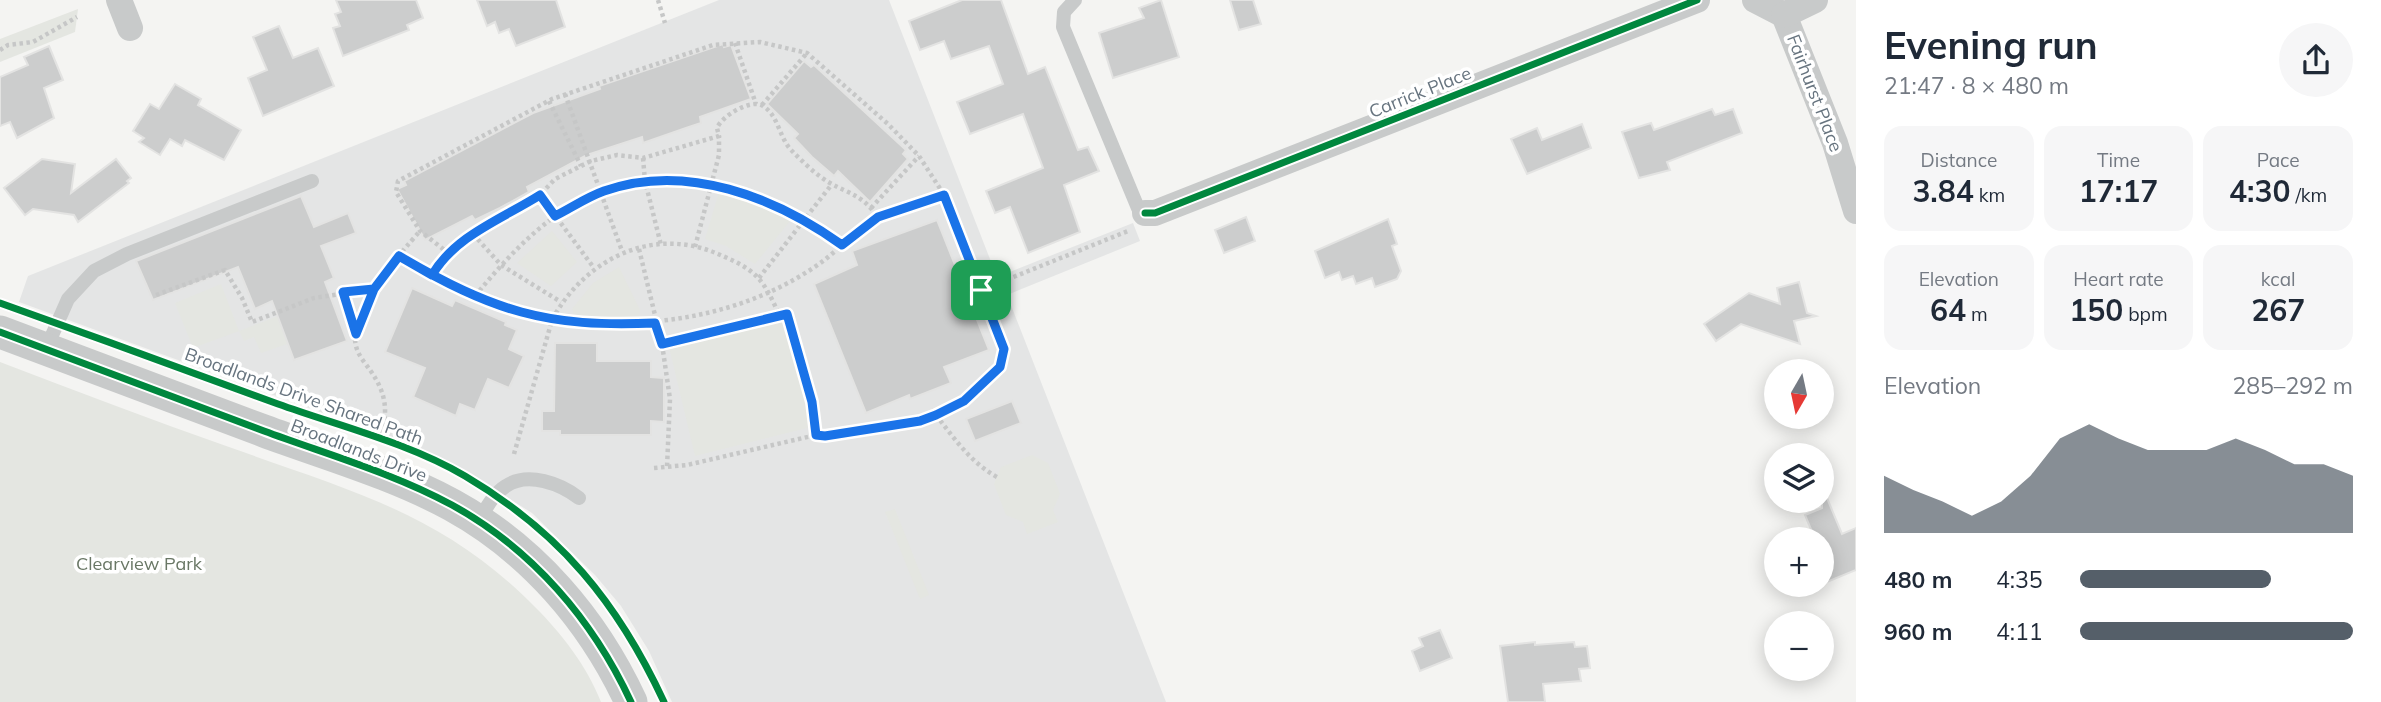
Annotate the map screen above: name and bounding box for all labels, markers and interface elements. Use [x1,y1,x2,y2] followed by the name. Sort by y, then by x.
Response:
[1884,21,2098,69] text: Evening run
[2279,23,2353,97] button: share
[1782,31,1848,155] street label: Fairhurst Place
[1365,61,1475,123] street label: Carrick Place
[1884,71,2069,100] text: 21:47 · 8 × 480 m
[1920,148,1997,172] text: Distance
[2097,148,2140,172] text: Time
[2257,148,2300,172] text: Pace
[1912,172,1974,210] text: 3.84
[2079,172,2158,210] text: 17:17
[2229,172,2290,210] text: 4:30
[1974,183,2005,207] text: km
[2290,183,2327,207] text: /km
[951,260,1011,320] pin
[1919,267,1999,291] text: Elevation
[2073,267,2164,291] text: Heart rate
[2261,267,2296,291] text: kcal
[962,271,1000,309] icon: arrive
[1930,291,1966,329] text: 64
[2069,291,2123,329] text: 150
[2251,291,2305,329] text: 267
[1966,302,1988,326] text: m
[2123,302,2168,326] text: bpm
[182,343,426,449] street label: Broadlands Drive Shared Path
[1764,359,1834,429] north arrow
[1764,359,1834,681] map controls
[1884,371,1981,400] text: Elevation
[2232,371,2353,400] text: 285–292 m
[288,414,430,486] street label: Broadlands Drive
[1764,443,1834,513] button: layers
[1764,527,1834,597] button: +
[76,552,203,575] park label: Clearview Park
[1884,565,1952,594] text: 480 m
[1996,565,2043,594] text: 4:35
[1764,611,1834,681] button: −
[1884,617,1952,646] text: 960 m
[1996,617,2043,646] text: 4:11

